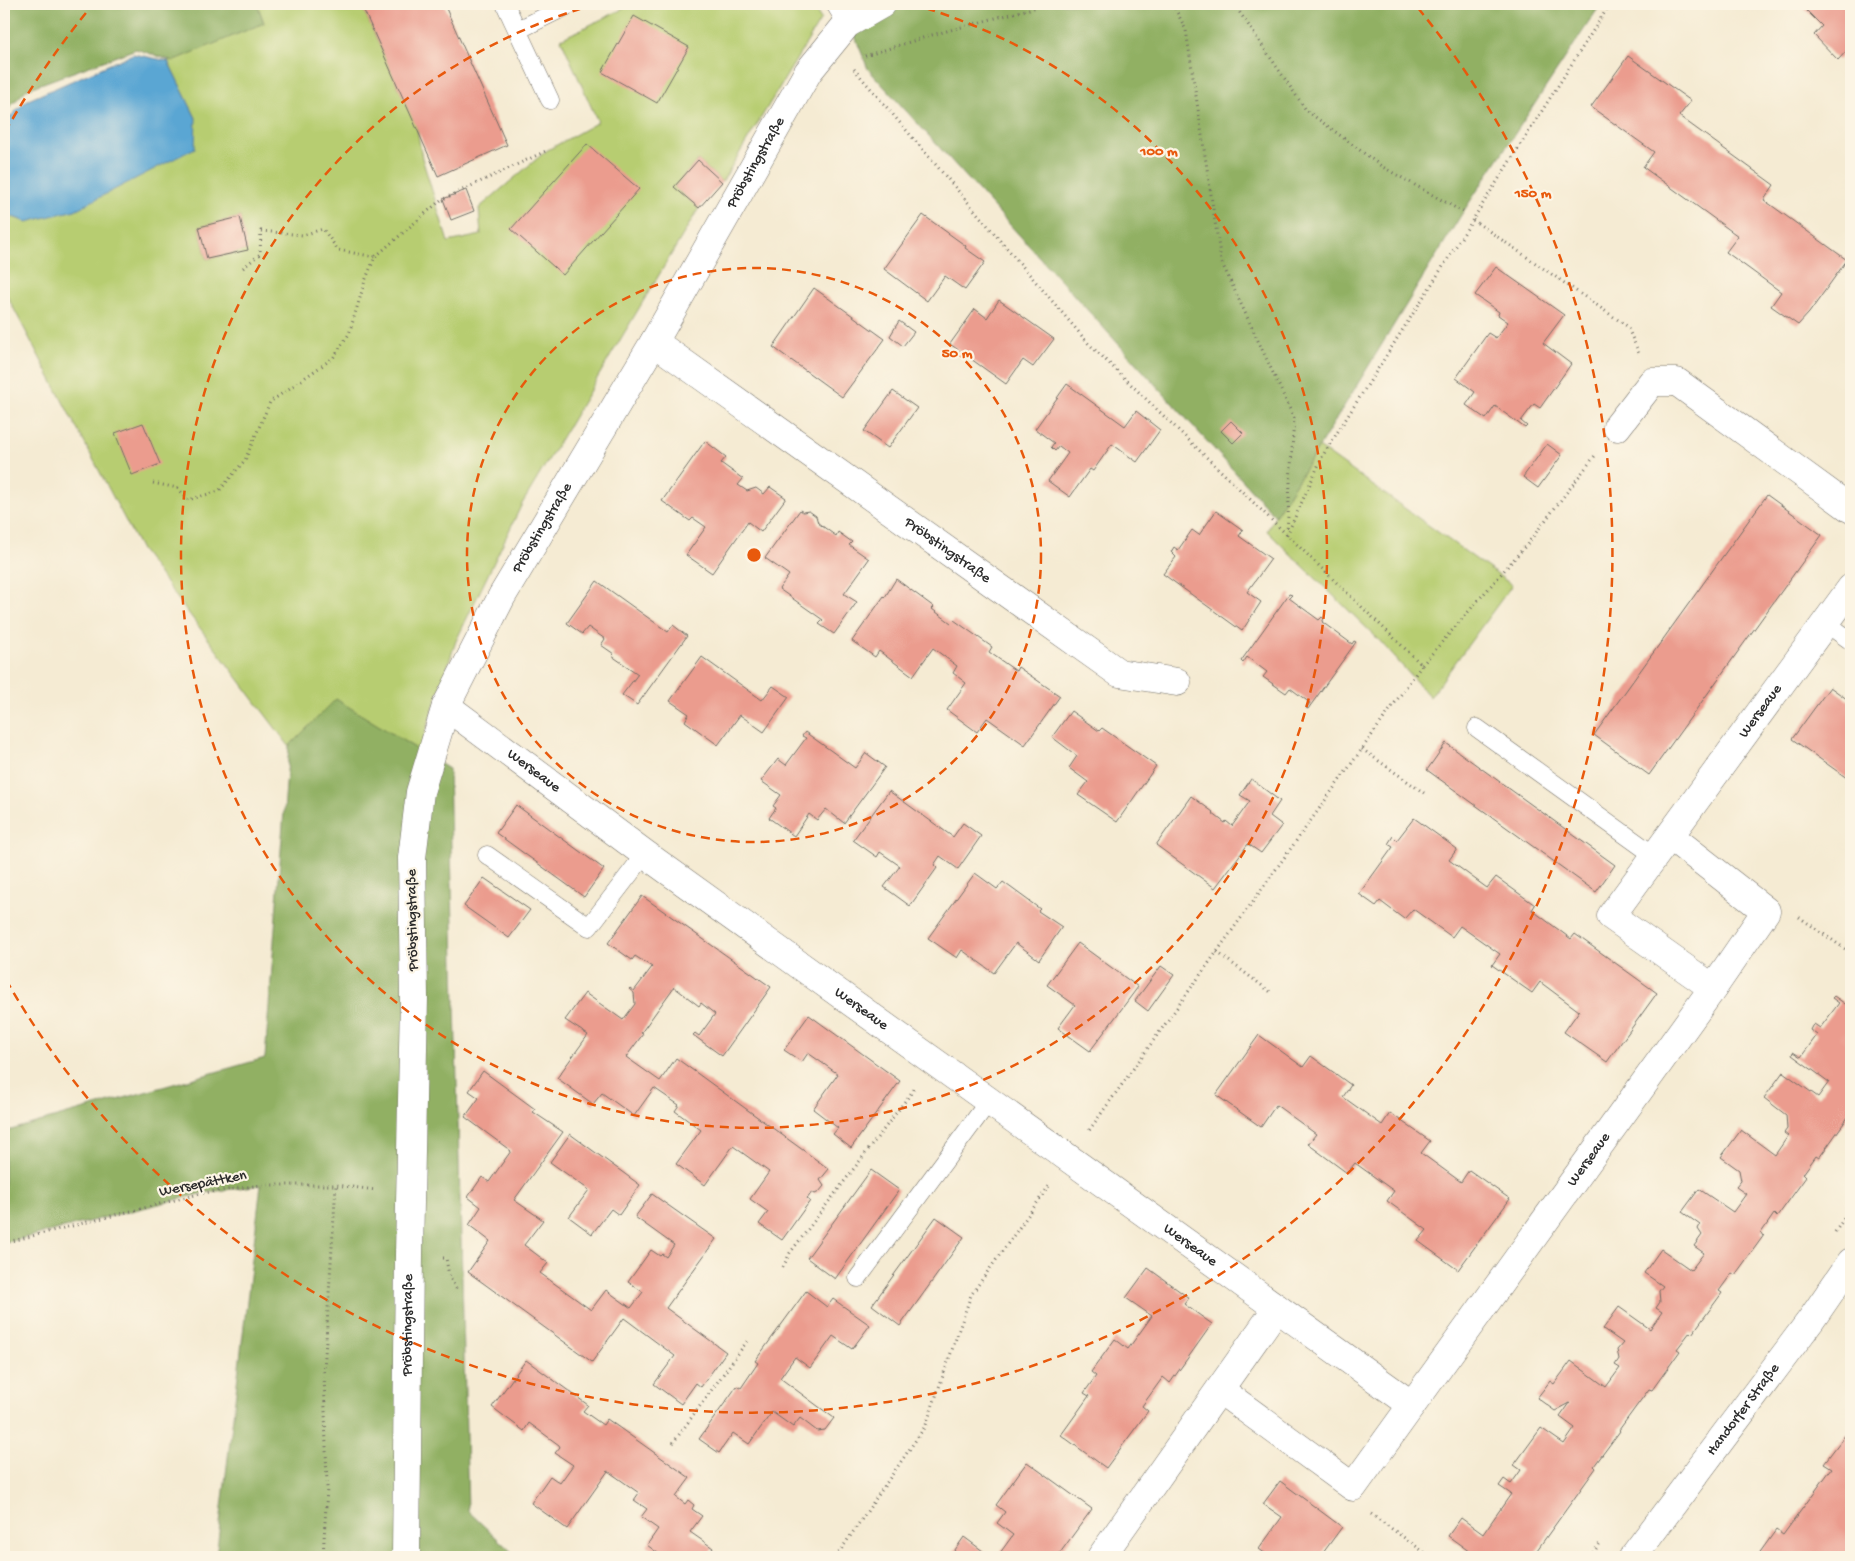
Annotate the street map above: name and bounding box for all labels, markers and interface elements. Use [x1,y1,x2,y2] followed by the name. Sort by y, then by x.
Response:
[723,114,789,213] street label: Pröbstingstraße
[1139,143,1178,161] text: 100 m
[1514,185,1552,203] text: 150 m
[942,345,973,363] text: 50 m
[508,479,577,577] street label: Pröbstingstraße
[900,513,994,588] street label: Pröbstingstraße
[745,546,763,564] centre of rings
[1735,681,1786,742] street label: Werseaue
[503,745,564,797] street label: Werseaue
[403,869,423,972] street label: Pröbstingstraße
[831,984,892,1035] street label: Werseaue
[1564,1129,1615,1190] street label: Werseaue
[158,1167,248,1201] street label: Wersepättken
[1159,1220,1221,1271] street label: Werseaue
[399,1274,418,1377] street label: Pröbstingstraße
[1703,1360,1784,1460] street label: Handorfer Straße

